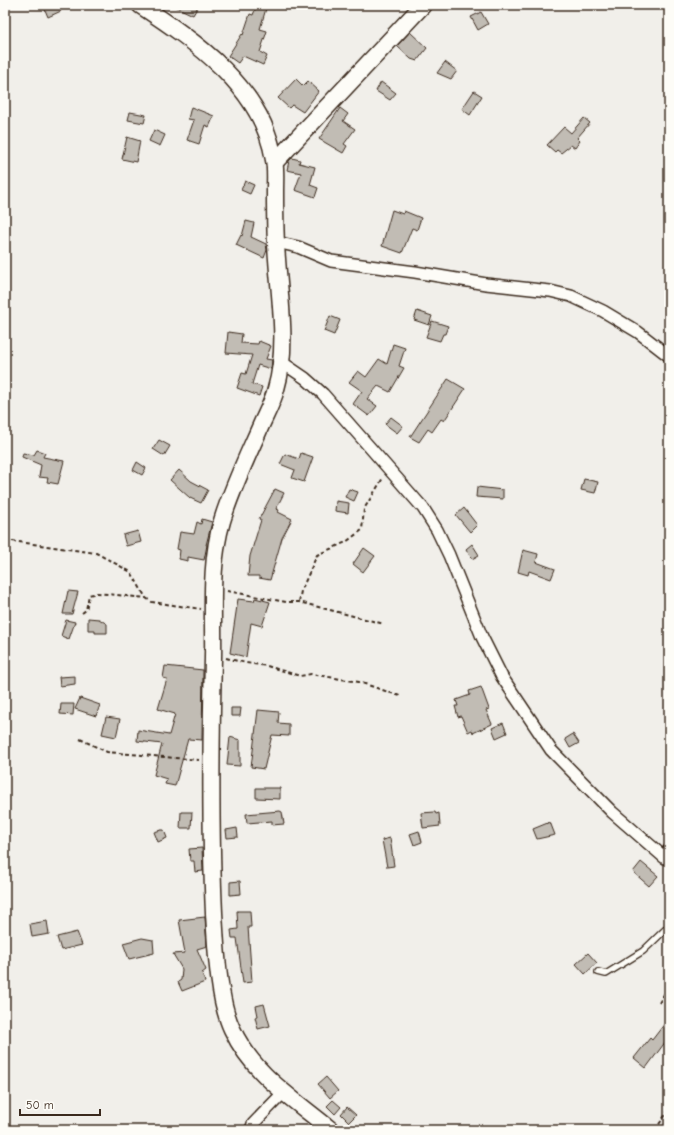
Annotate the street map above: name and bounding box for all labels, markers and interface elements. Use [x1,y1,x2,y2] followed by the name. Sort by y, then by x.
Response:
[20,1091,100,1117] scale bar
[26,1098,54,1112] text: 50 m

